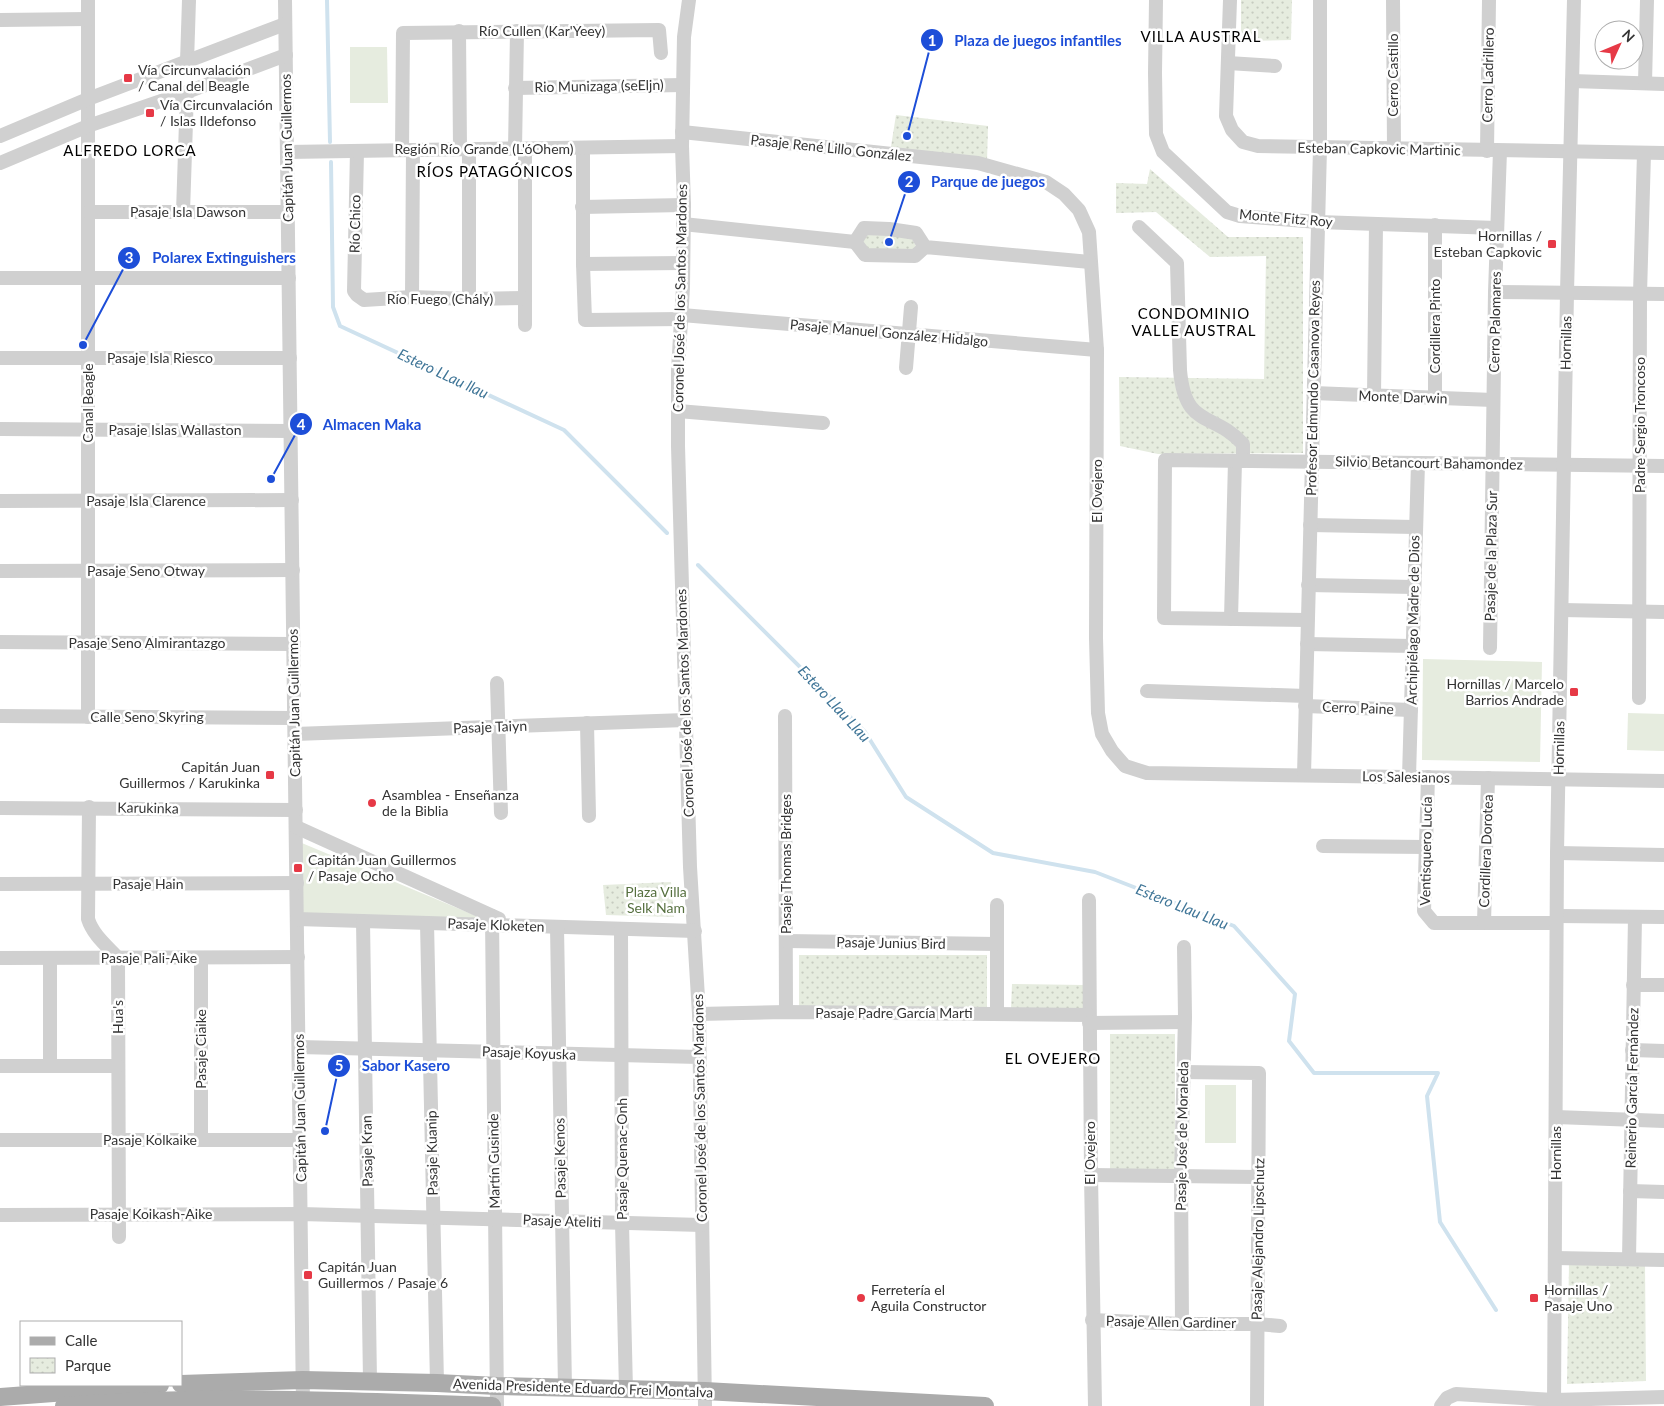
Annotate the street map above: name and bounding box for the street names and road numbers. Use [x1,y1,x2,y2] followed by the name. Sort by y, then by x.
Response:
[479,22,605,39] street label: Río Cullen (Kar'Yeey)
[1478,27,1497,123] street label: Cerro Ladrillero
[1384,33,1401,117] street label: Cerro Castillo
[277,74,296,222] street label: Capitán Juan Guillermos
[534,76,664,95] street label: Rio Munizaga (seEljn)
[750,131,912,164] street label: Pasaje René Lillo González
[1297,139,1461,158] street label: Esteban Capkovic Martinic
[394,140,574,157] street label: Región Río Grande (L'óOhem)
[669,184,690,412] street label: Coronel José de los Santos Mardones
[345,194,364,253] street label: Río Chico
[130,203,246,220] street label: Pasaje Isla Dawson
[1239,205,1334,230] street label: Monte Fitz Roy
[1485,271,1504,373] street label: Cerro Palomares
[1426,278,1443,374] street label: Cordillera Pinto
[1302,280,1323,496] street label: Profesor Edmundo Casanova Reyes
[387,290,493,307] street label: Río Fuego (Chály)
[789,315,989,350] street label: Pasaje Manuel González Hidalgo
[1557,316,1574,370] street label: Hornillas
[107,349,213,366] street label: Pasaje Isla Riesco
[1631,357,1648,493] street label: Padre Sergio Troncoso
[79,363,96,443] street label: Canal Beagle
[1358,386,1448,407] street label: Monte Darwin
[108,421,242,438] street label: Pasaje Islas Wallaston
[1335,452,1523,473] street label: Silvio Betancourt Bahamondez
[1088,459,1105,523] street label: El Ovejero
[1481,490,1500,622] street label: Pasaje de la Plaza Sur
[86,492,206,509] street label: Pasaje Isla Clarence
[1403,535,1422,705] street label: Archipiélago Madre de Dios
[87,562,206,579] street label: Pasaje Seno Otway
[672,589,697,817] street label: Coronel José de los Santos Mardones
[284,629,303,777] street label: Capitán Juan Guillermos
[68,634,226,651] street label: Pasaje Seno Almirantazgo
[1322,698,1394,717] street label: Cerro Paine
[90,708,204,725] street label: Calle Seno Skyring
[453,717,527,736] street label: Pasaje Taiyn
[1550,721,1567,775] street label: Hornillas
[1362,767,1450,786] street label: Los Salesianos
[777,794,794,934] street label: Pasaje Thomas Bridges
[1475,794,1496,908] street label: Cordillera Dorotea
[1416,796,1435,906] street label: Ventisquero Lucía
[117,798,179,817] street label: Karukinka
[112,875,184,892] street label: Pasaje Hain
[447,914,545,935] street label: Pasaje Kloketen
[836,933,946,952] street label: Pasaje Junius Bird
[101,949,197,966] street label: Pasaje Pali-Aike
[689,994,710,1222] street label: Coronel José de los Santos Mardones
[109,1000,126,1034] street label: Hua's
[815,1004,973,1021] street label: Pasaje Padre García Marti
[1622,1007,1641,1168] street label: Reinerio García Fernández
[192,1009,209,1089] street label: Pasaje Ciaike
[290,1034,309,1182] street label: Capitán Juan Guillermos
[482,1042,576,1063] street label: Pasaje Koyuska
[1172,1061,1191,1211] street label: Pasaje José de Moraleda
[613,1098,630,1220] street label: Pasaje Quenac-Onh
[422,1110,441,1196] street label: Pasaje Kuanip
[484,1113,503,1209] street label: Martín Gusinde
[357,1115,376,1187] street label: Pasaje Kran
[550,1118,569,1198] street label: Pasaje Kenos
[1081,1121,1098,1185] street label: El Ovejero
[1547,1126,1564,1180] street label: Hornillas
[103,1131,197,1148] street label: Pasaje Kolkaike
[1248,1158,1267,1320] street label: Pasaje Alejandro Lipschutz
[90,1205,212,1222] street label: Pasaje Koikash-Aike
[522,1211,602,1230] street label: Pasaje Ateliti
[1106,1312,1236,1331] street label: Pasaje Allen Gardiner
[453,1374,714,1401] street label: Avenida Presidente Eduardo Frei Montalva

